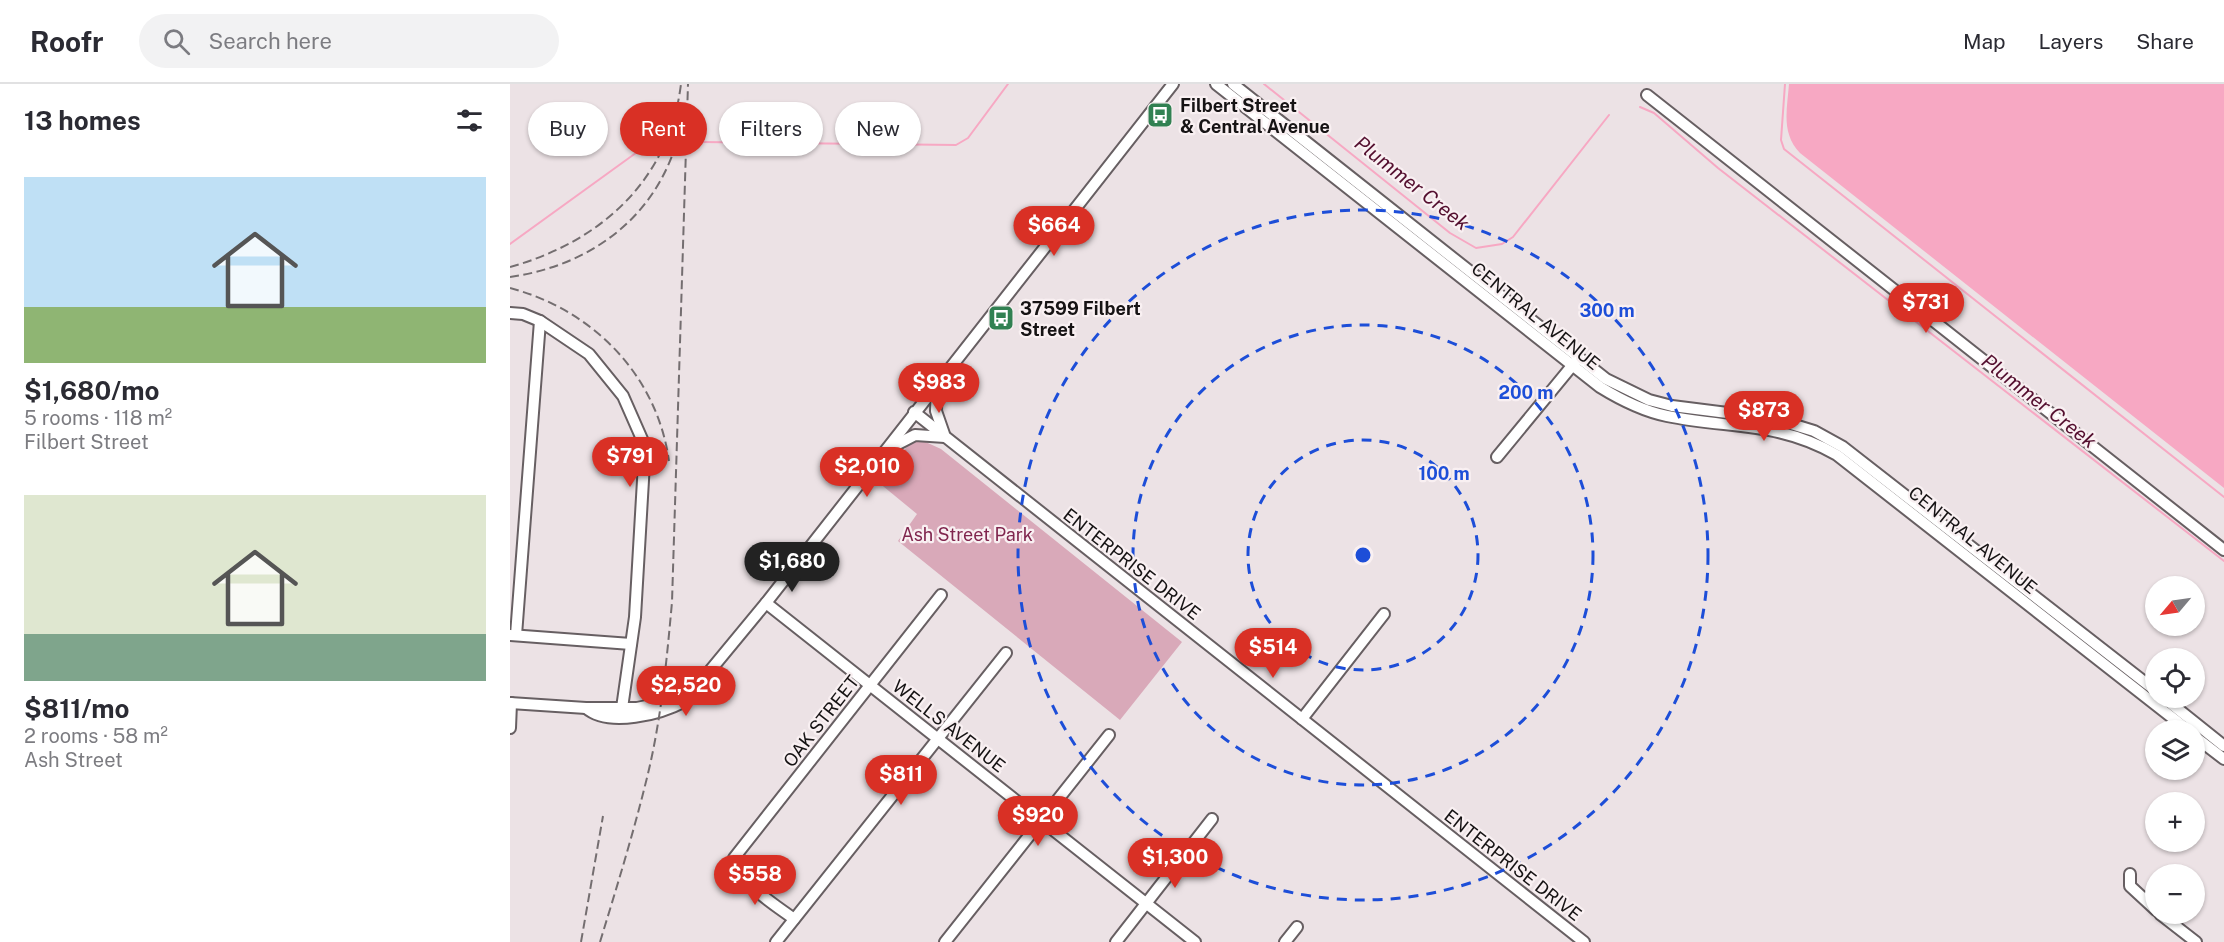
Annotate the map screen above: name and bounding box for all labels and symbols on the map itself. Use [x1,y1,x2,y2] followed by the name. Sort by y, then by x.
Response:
[1180,95,1330,137] place label: Filbert Street & Central Avenue
[1145,100,1175,130] bus stop icon: Filbert Street & Central Avenue
[1350,131,1474,235] water label: Plummer Creek
[1018,206,1090,257] pin: $664
[1468,258,1604,374] street label: CENTRAL AVENUE
[1890,283,1962,334] pin: $731
[1020,298,1141,340] place label: 37599 Filbert Street
[1579,300,1635,321] text: 300 m
[986,303,1016,333] bus stop icon: 37599 Filbert Street
[1977,349,2101,453] water label: Plummer Creek
[903,363,975,414] pin: $983
[1499,382,1553,403] text: 200 m
[1728,391,1800,442] pin: $873
[594,437,666,488] pin: $791
[818,447,916,498] pin: $2,010
[1418,463,1470,484] text: 100 m
[1905,482,2041,598] street label: CENTRAL AVENUE
[1059,504,1205,624] street label: ENTERPRISE DRIVE
[901,524,1033,545] park label: Ash Street Park
[743,542,841,593] pin: $1,680
[1353,545,1373,565] centre of rings
[2145,576,2205,636] north arrow
[1237,628,1309,679] pin: $514
[637,666,735,717] pin: $2,520
[779,671,863,771] street label: OAK STREET
[888,675,1010,777] street label: WELLS AVENUE
[865,755,937,806] pin: $811
[1002,796,1074,847] pin: $920
[1440,805,1586,925] street label: ENTERPRISE DRIVE
[1126,838,1224,889] pin: $1,300
[719,855,791,906] pin: $558

